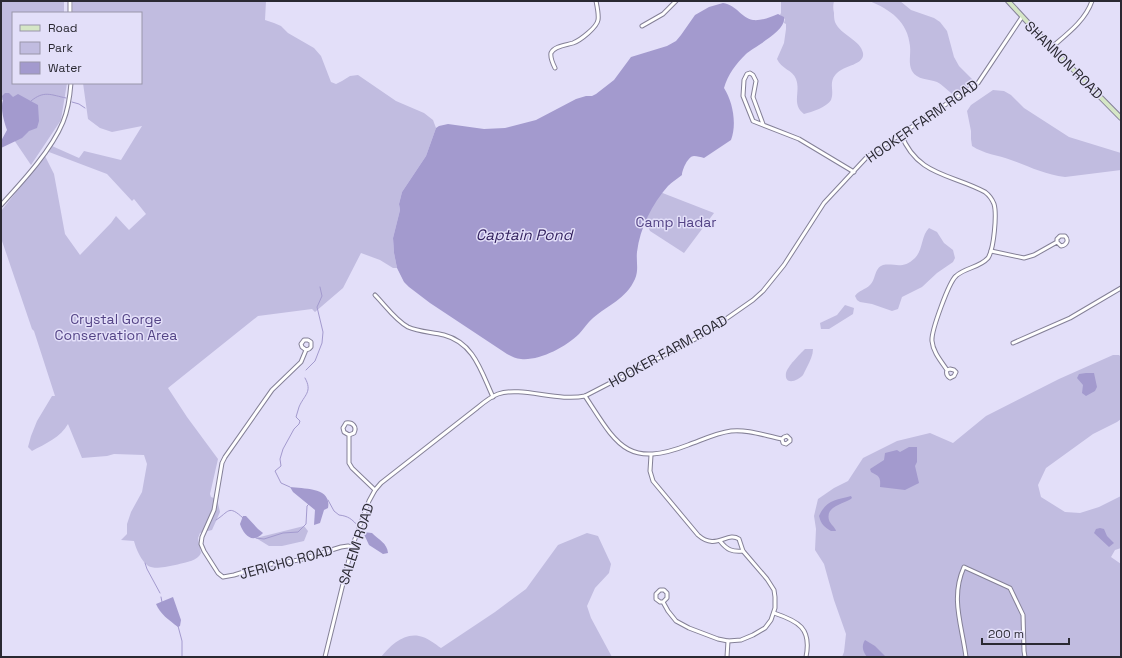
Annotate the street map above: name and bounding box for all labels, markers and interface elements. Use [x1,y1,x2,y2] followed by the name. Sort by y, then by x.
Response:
[12,12,142,84] legend
[1021,17,1107,103] street label: SHANNON ROAD
[48,20,77,36] text: Road
[48,40,73,56] text: Park
[48,60,82,76] text: Water
[862,75,982,167] street label: HOOKER FARM ROAD
[635,213,717,231] park label: Camp Hadar
[476,225,575,244] water label: Captain Pond
[55,310,177,344] park label: Crystal Gorge Conservation Area
[605,311,731,391] street label: HOOKER FARM ROAD
[334,501,378,587] street label: SALEM ROAD
[237,541,335,583] street label: JERICHO ROAD
[982,620,1069,646] scale bar
[988,626,1024,642] text: 200 m

